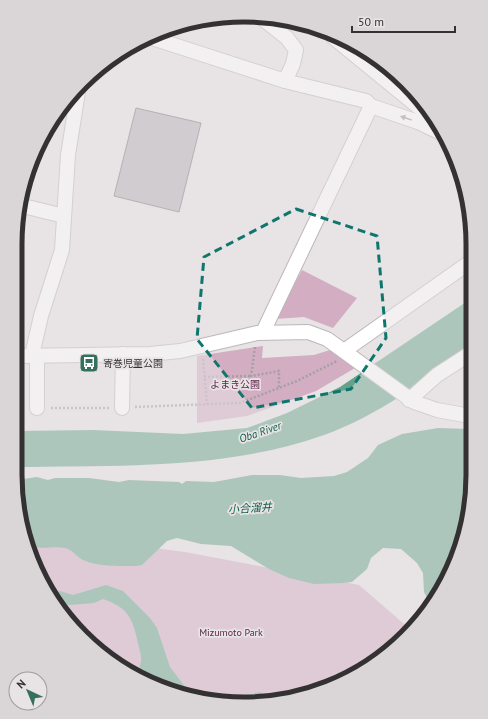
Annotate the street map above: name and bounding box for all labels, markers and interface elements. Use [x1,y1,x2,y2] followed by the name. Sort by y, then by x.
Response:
[352,8,455,34] scale bar
[358,14,384,29] text: 50 m
[399,115,411,121] one-way arrow
[78,352,100,374] bus stop icon: 寄巻児童公園
[103,357,163,370] place label: 寄巻児童公園
[210,378,260,391] park label: よまき公園
[237,418,284,446] water label: Oba River
[228,499,273,517] water label: 小合溜井
[199,626,263,639] park label: Mizumoto Park
[8,671,48,711] north arrow
[14,676,29,691] text: N

